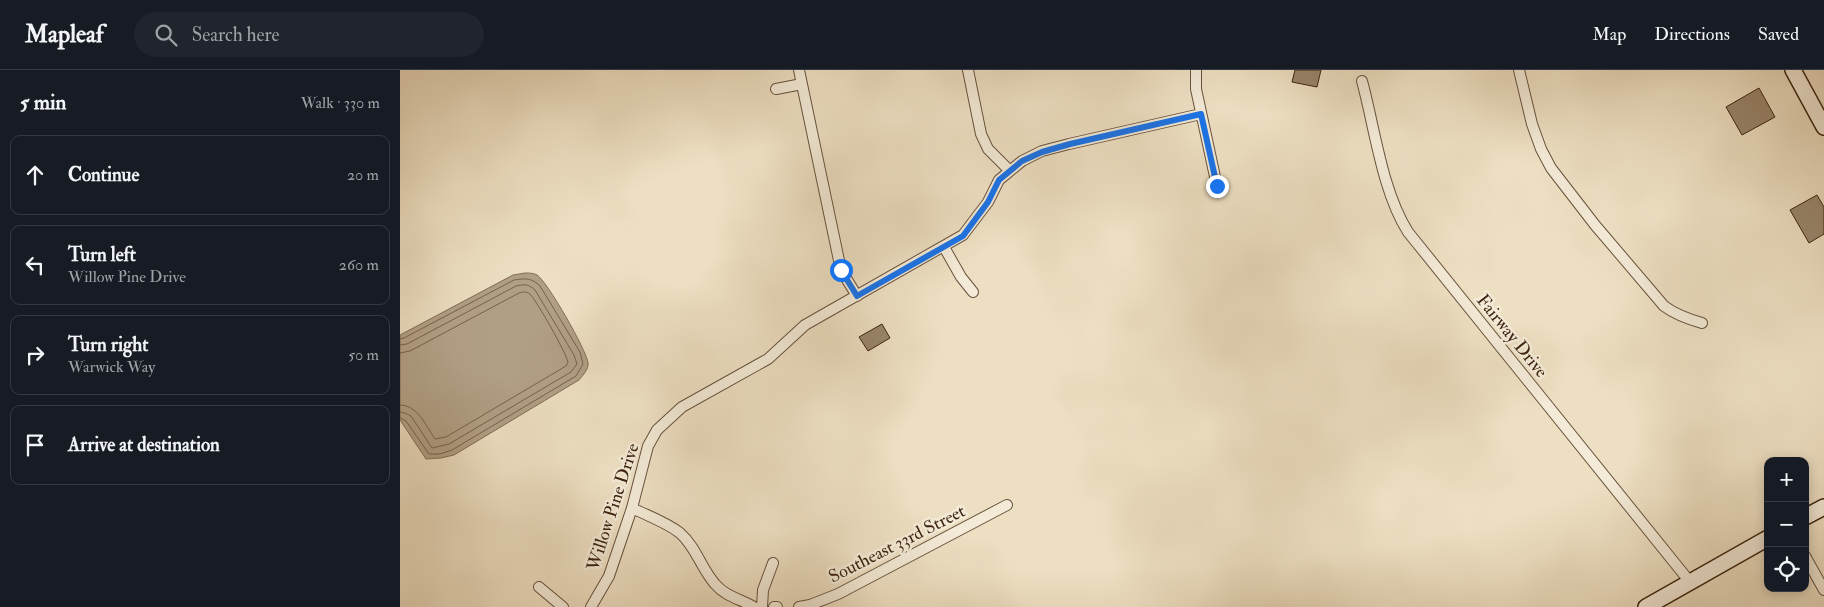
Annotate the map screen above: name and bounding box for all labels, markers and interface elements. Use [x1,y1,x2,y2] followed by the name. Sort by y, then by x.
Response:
[134,12,484,57] search box
[25,19,104,50] text: Mapleaf
[152,21,180,49] icon: search
[192,23,279,47] text: Search here
[1593,23,1626,46] text: Map
[1654,23,1730,46] text: Directions
[1758,23,1799,46] text: Saved
[20,89,66,116] text: 5 min
[301,93,380,113] text: Walk · 330 m
[21,161,49,189] icon: ahead
[68,163,139,187] text: Continue
[347,165,379,185] text: 20 m
[1206,175,1229,198] route end
[68,243,136,267] text: Turn left
[21,251,49,279] icon: left
[339,255,379,275] text: 260 m
[830,259,853,282] route start
[68,267,186,287] text: Willow Pine Drive
[1471,290,1553,383] street label: Fairway Drive
[68,333,148,357] text: Turn right
[21,341,49,369] icon: right
[348,345,379,365] text: 50 m
[68,357,155,377] text: Warwick Way
[21,431,49,459] icon: arrive
[68,433,220,457] text: Arrive at destination
[581,440,645,575] street label: Willow Pine Drive
[1764,457,1809,592] map controls
[1764,457,1809,502] button: +
[825,500,969,588] street label: Southeast 33rd Street
[1764,502,1809,547] button: −
[1764,547,1809,592] button: locate

